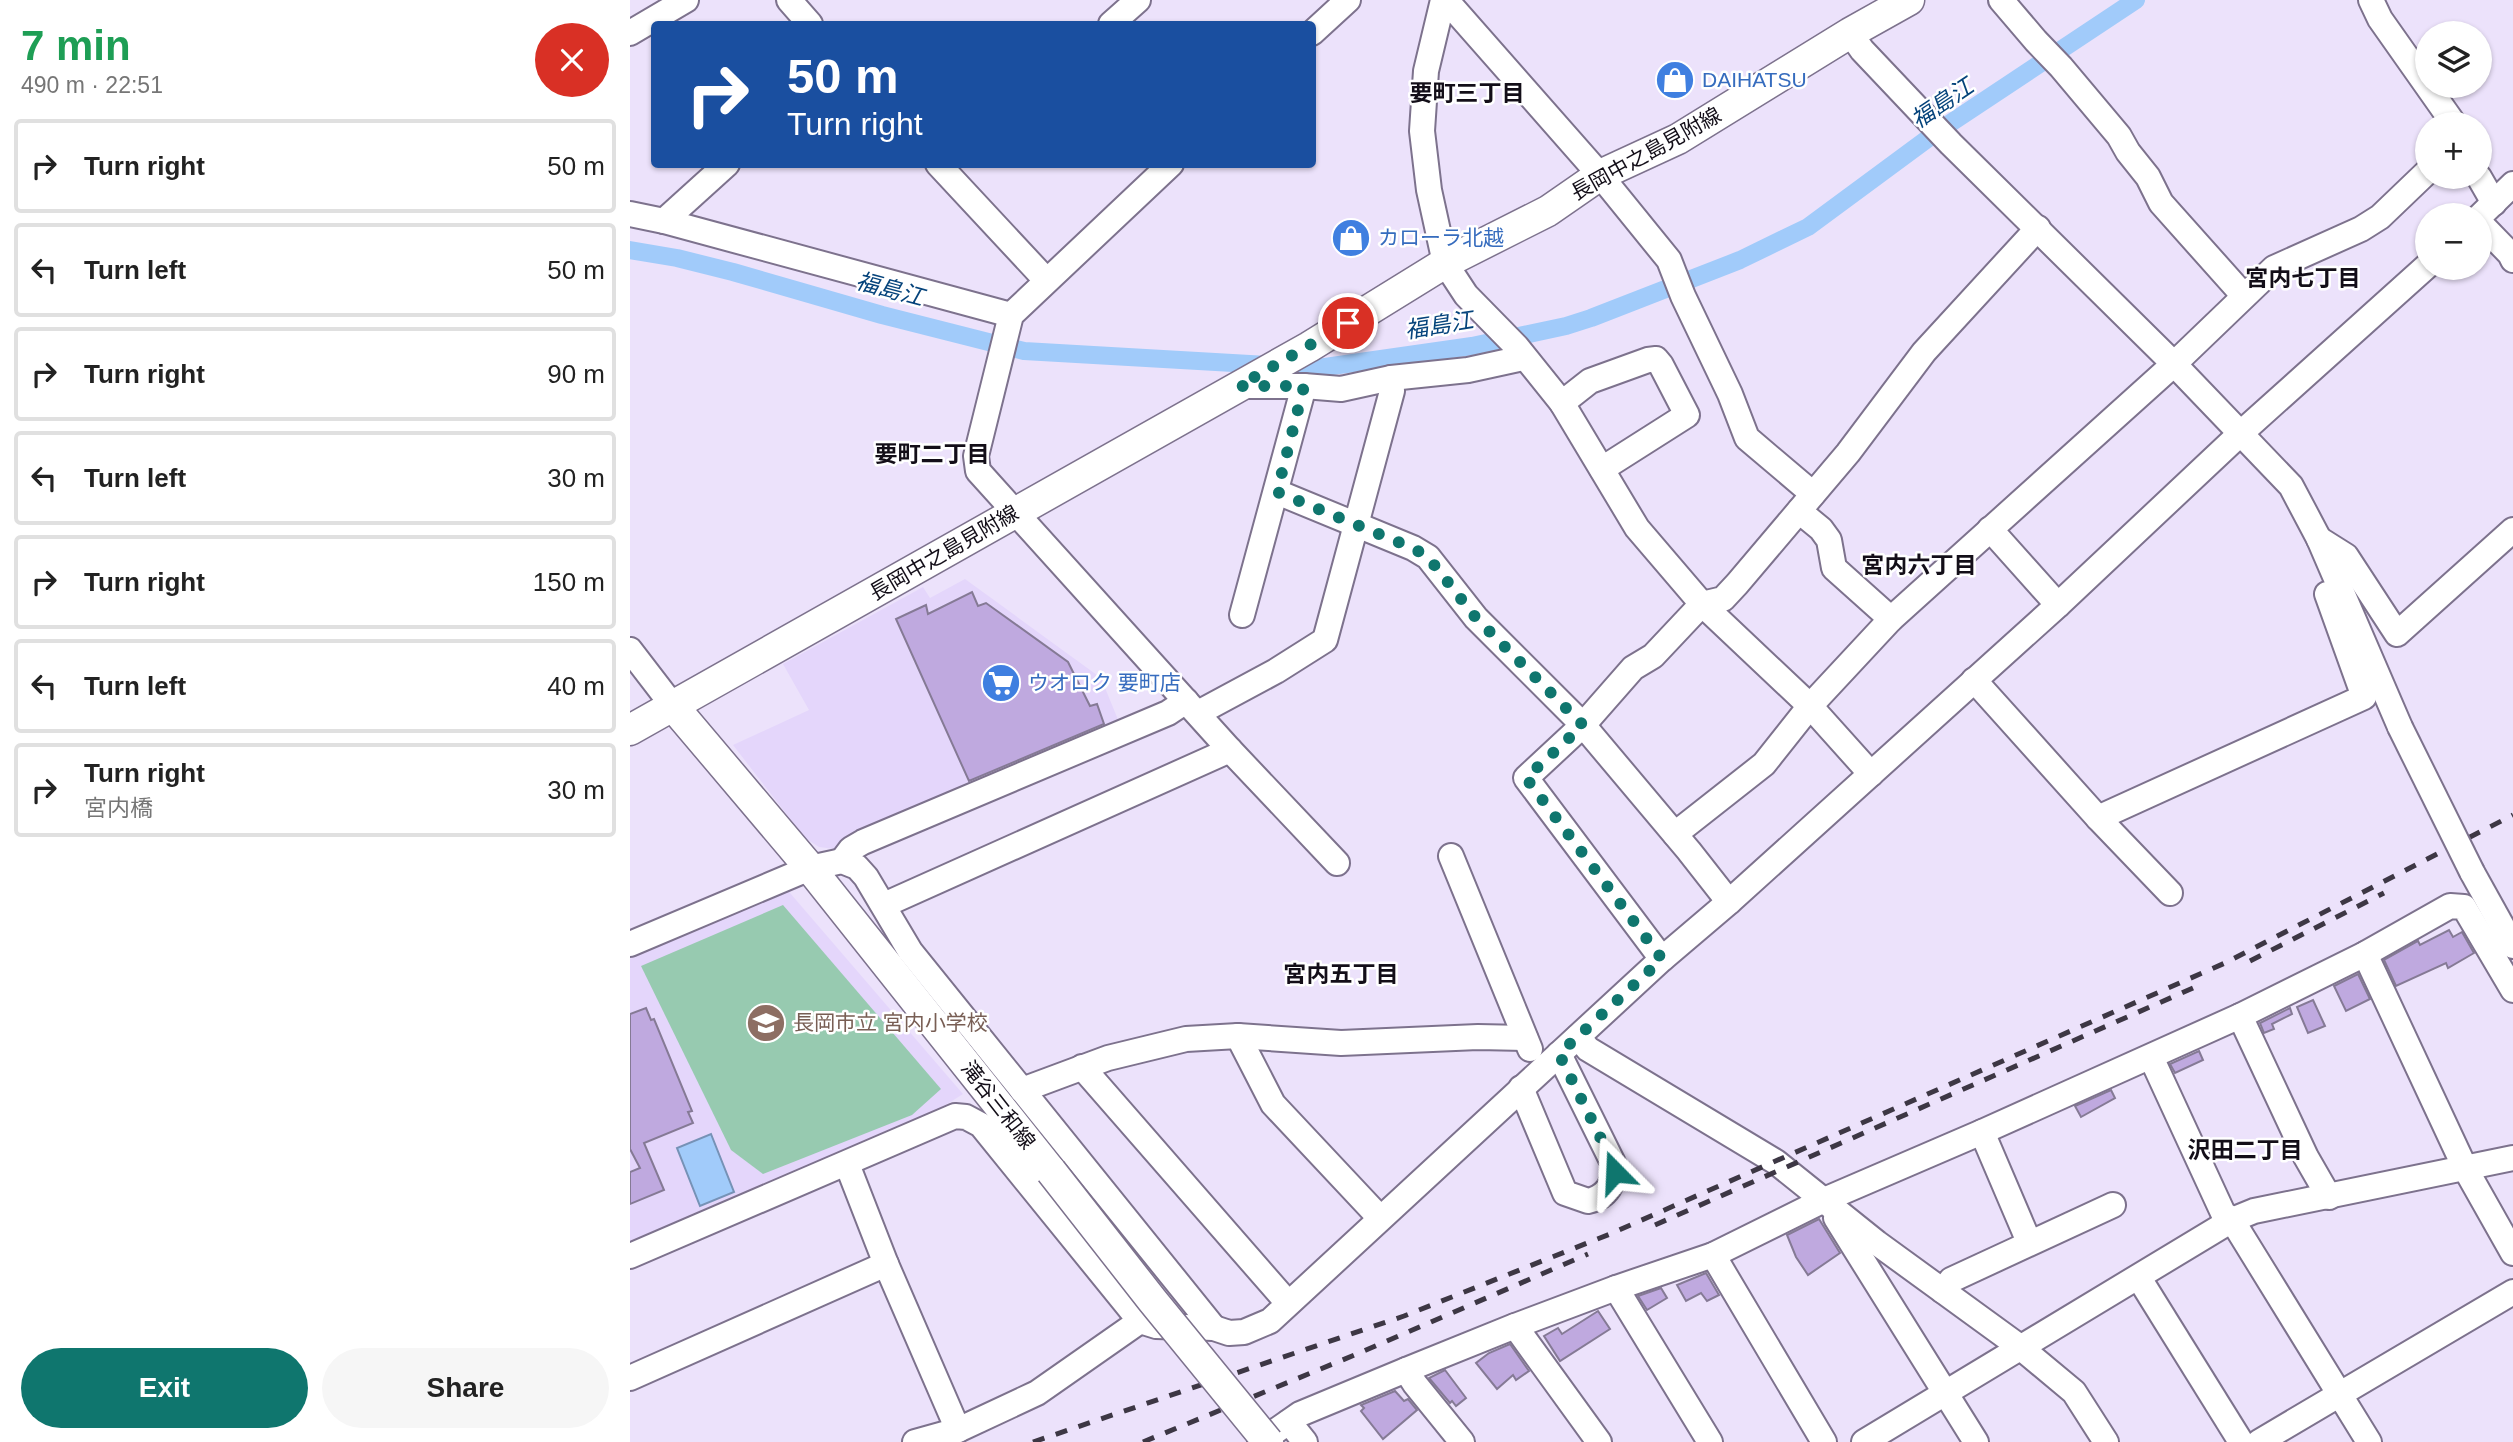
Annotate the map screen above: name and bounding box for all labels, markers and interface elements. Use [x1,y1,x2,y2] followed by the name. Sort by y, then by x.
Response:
[2415,21,2492,280] map controls
[2415,21,2492,98] button: layers
[21,22,131,69] text: 7 min
[535,23,609,97] button: close
[672,49,763,140] icon: right
[787,49,899,103] text: 50 m
[1654,59,1696,101] shop icon: DAIHATSU
[1702,68,1807,91] place label: DAIHATSU
[1906,71,1980,133] water label: 福島江
[21,72,163,98] text: 490 m · 22:51
[1410,80,1525,106] district label: 要町三丁目
[1567,103,1725,204] street label: 長岡中之島見附線
[787,106,923,142] text: Turn right
[2415,112,2492,189] button: +
[25,147,63,185] icon: right
[84,151,205,181] text: Turn right
[547,151,605,181] text: 50 m
[2415,203,2492,280] button: −
[1330,217,1372,259] shop icon: カローラ北越
[1378,226,1504,249] place label: カローラ北越
[25,251,63,289] icon: left
[84,255,186,285] text: Turn left
[547,255,605,285] text: 50 m
[2246,265,2361,291] district label: 宮内七丁目
[853,268,930,311] water label: 福島江
[1318,293,1378,353] pin
[1329,304,1367,342] icon: arrive
[1403,306,1478,343] water label: 福島江
[25,355,63,393] icon: right
[84,359,205,389] text: Turn right
[547,359,605,389] text: 90 m
[875,441,990,467] district label: 要町二丁目
[25,459,63,497] icon: left
[84,463,186,493] text: Turn left
[547,463,605,493] text: 30 m
[865,501,1022,605] street label: 長岡中之島見附線
[1862,552,1977,578] district label: 宮内六丁目
[25,563,63,601] icon: right
[84,567,205,597] text: Turn right
[533,567,605,597] text: 150 m
[980,662,1022,704] supermarket icon: ウオロク 要町店
[25,667,63,705] icon: left
[84,671,186,701] text: Turn left
[547,671,605,701] text: 40 m
[1028,671,1181,694] place label: ウオロク 要町店
[84,758,205,788] text: Turn right
[25,771,63,809] icon: right
[547,775,605,805] text: 30 m
[84,795,153,821] text: 宮内橋
[1284,961,1399,987] district label: 宮内五丁目
[745,1002,787,1044] school or university icon: 長岡市立 宮内小学校
[793,1011,988,1034] place label: 長岡市立 宮内小学校
[957,1056,1040,1153] street label: 滝谷三和線
[1578,1135,1652,1209] position arrow
[2188,1137,2303,1163] district label: 沢田二丁目
[21,1348,308,1428] button: Exit
[322,1348,609,1428] button: Share

